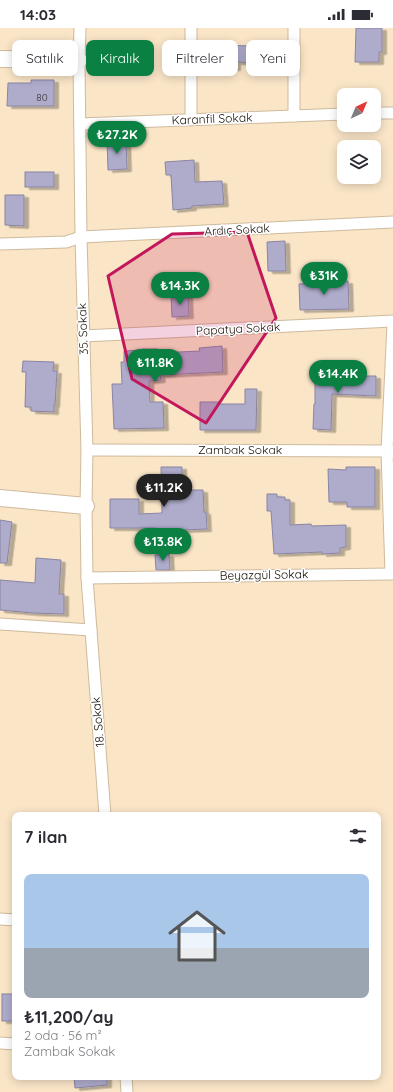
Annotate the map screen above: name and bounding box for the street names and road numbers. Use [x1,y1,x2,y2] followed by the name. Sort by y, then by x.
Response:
[171,110,253,127] street label: Karanfil Sokak
[204,220,270,239] street label: Ardıç Sokak
[74,303,91,355] street label: 35. Sokak
[195,319,281,338] street label: Papatya Sokak
[198,442,282,457] street label: Zambak Sokak
[220,566,308,583] street label: Beyazgül Sokak
[88,696,107,748] street label: 18. Sokak

